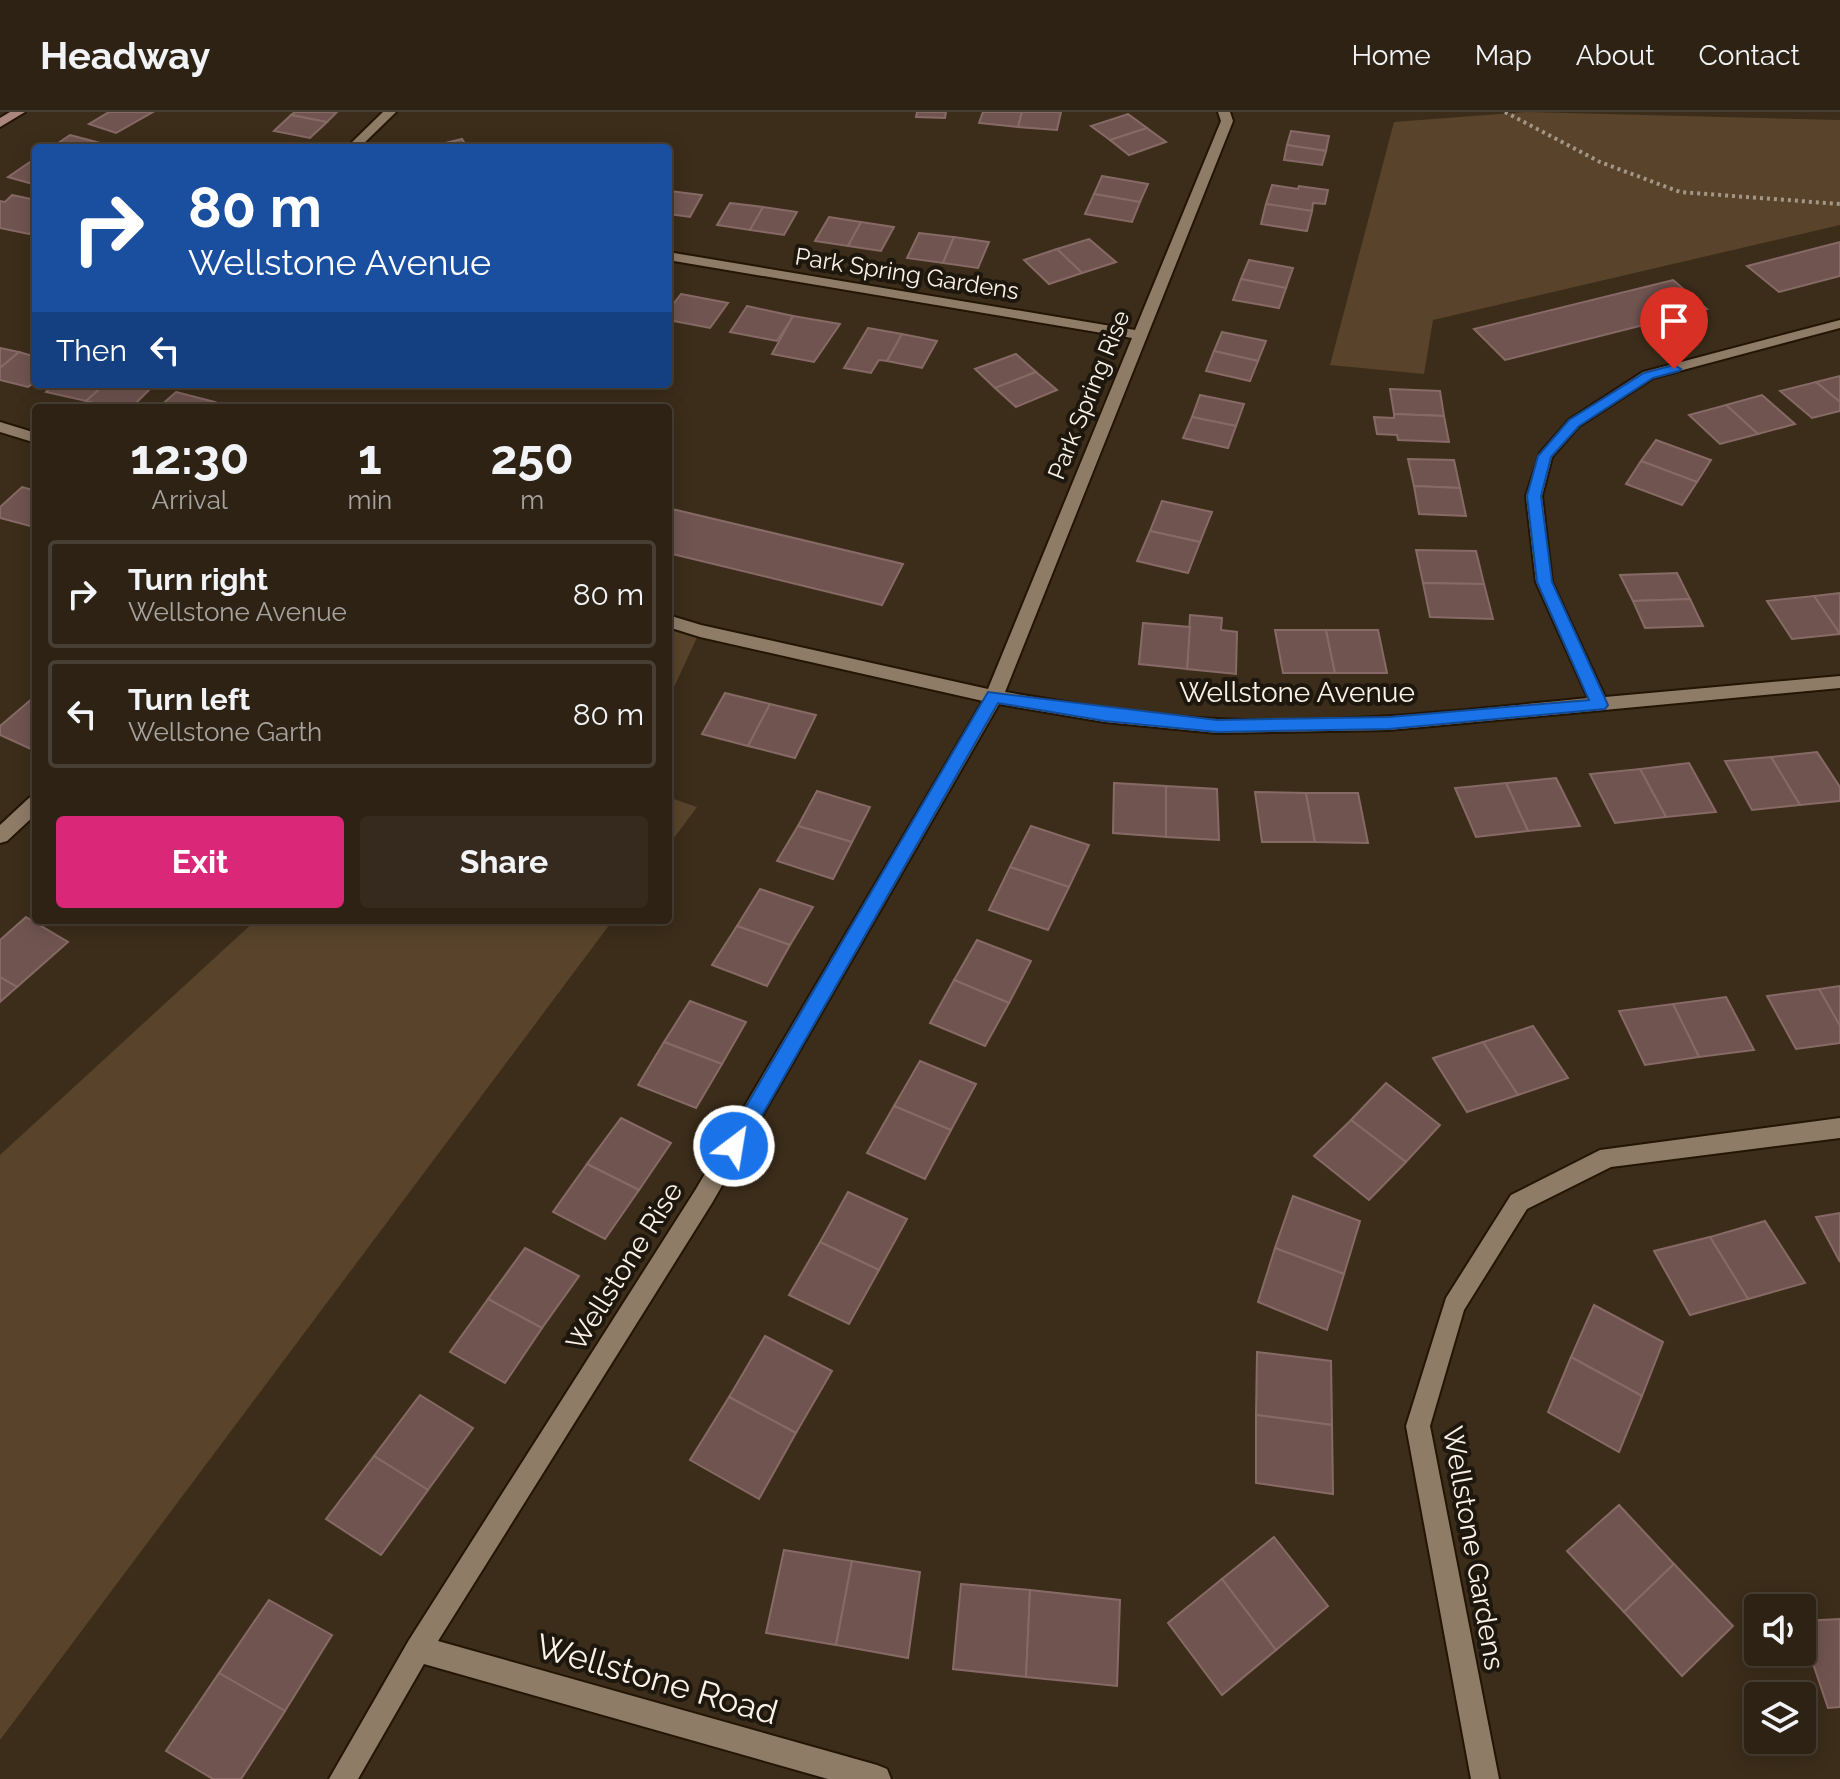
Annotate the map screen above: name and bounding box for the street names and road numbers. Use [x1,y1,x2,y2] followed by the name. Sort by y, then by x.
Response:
[793,242,1021,306] street label: Park Spring Gardens
[1041,306,1136,483] street label: Park Spring Rise
[1179,676,1415,709] street label: Wellstone Avenue
[559,1176,689,1357] street label: Wellstone Rise
[1436,1424,1511,1672] street label: Wellstone Gardens
[532,1625,782,1733] street label: Wellstone Road

